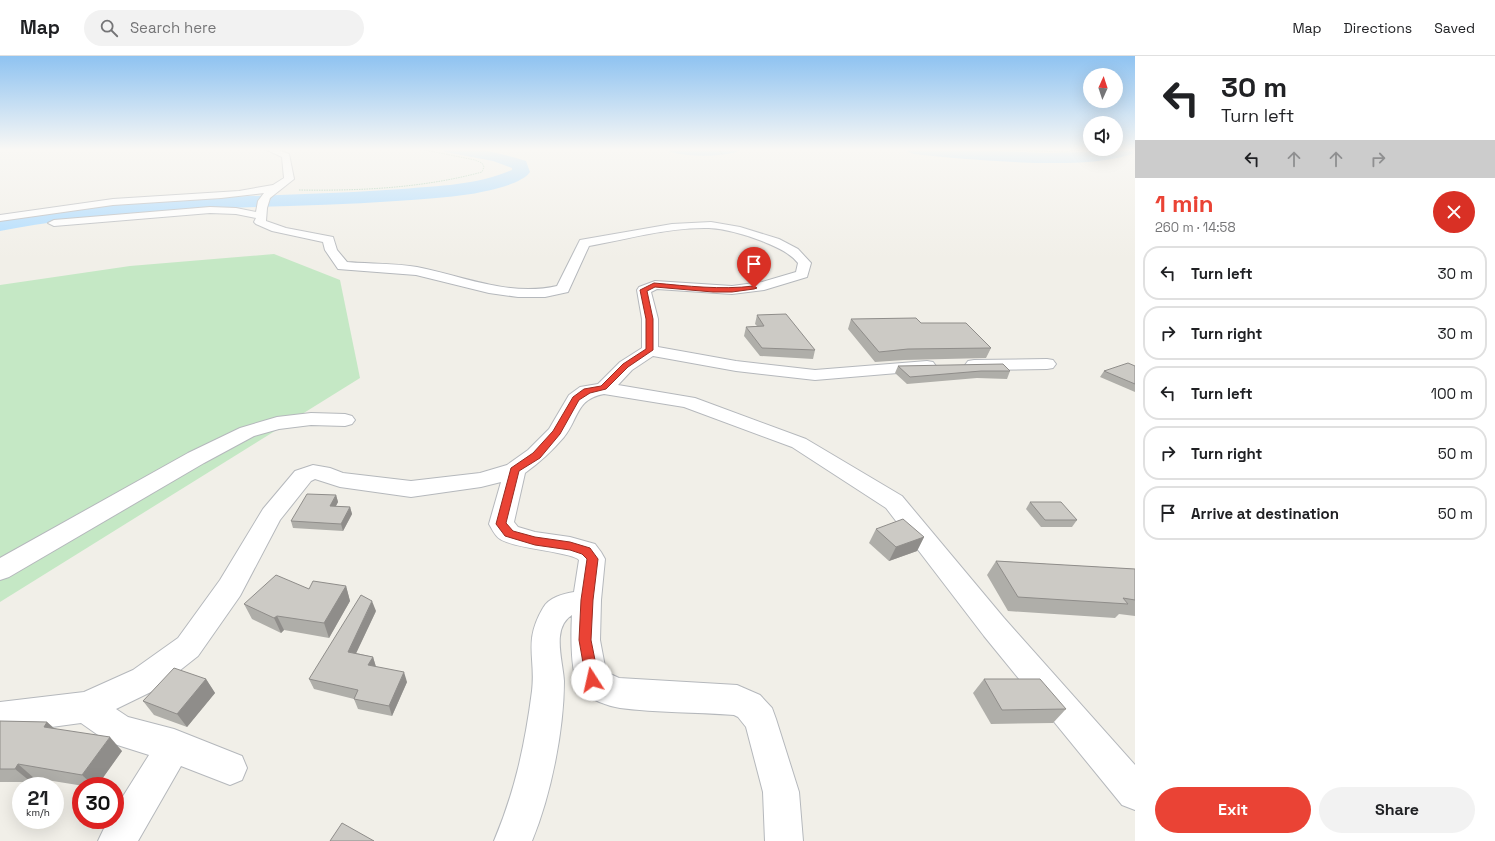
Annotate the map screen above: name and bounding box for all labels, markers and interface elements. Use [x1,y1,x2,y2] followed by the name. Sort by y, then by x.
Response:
[84,10,364,46] search box
[20,15,60,40] text: Map
[98,17,120,39] icon: search
[130,18,216,37] text: Search here
[1292,19,1322,37] text: Map
[1344,19,1412,37] text: Directions
[1434,19,1475,37] text: Saved
[1083,68,1123,108] north arrow
[1083,68,1123,156] map controls
[1221,69,1287,105] text: 30 m
[1155,72,1207,124] icon: left
[1221,104,1294,127] text: Turn left
[1083,116,1123,156] button: sound
[1241,148,1263,170] icon: left
[1283,148,1305,170] icon: ahead
[1325,148,1347,170] icon: ahead
[1367,148,1389,170] icon: right
[1155,188,1214,219] text: 1 min
[1433,191,1475,233] button: close
[1155,219,1236,236] text: 260 m · 14:58
[737,247,771,288] pin
[743,253,765,275] icon: arrive
[1157,262,1179,284] icon: left
[1191,264,1253,283] text: Turn left
[1438,264,1473,283] text: 30 m
[1157,322,1179,344] icon: right
[1191,324,1262,343] text: Turn right
[1438,324,1473,343] text: 30 m
[1157,382,1179,404] icon: left
[1191,384,1253,403] text: Turn left
[1431,384,1473,403] text: 100 m
[1157,442,1179,464] icon: right
[1191,444,1262,463] text: Turn right
[1438,444,1473,463] text: 50 m
[1157,502,1179,524] icon: arrive
[1191,504,1339,523] text: Arrive at destination
[1438,504,1473,523] text: 50 m
[571,659,613,701] position arrow
[72,777,124,829] speed limit sign: 30
[28,785,48,811] text: 21
[1155,787,1311,833] button: Exit
[1319,787,1475,833] button: Share
[26,806,50,819] text: km/h

